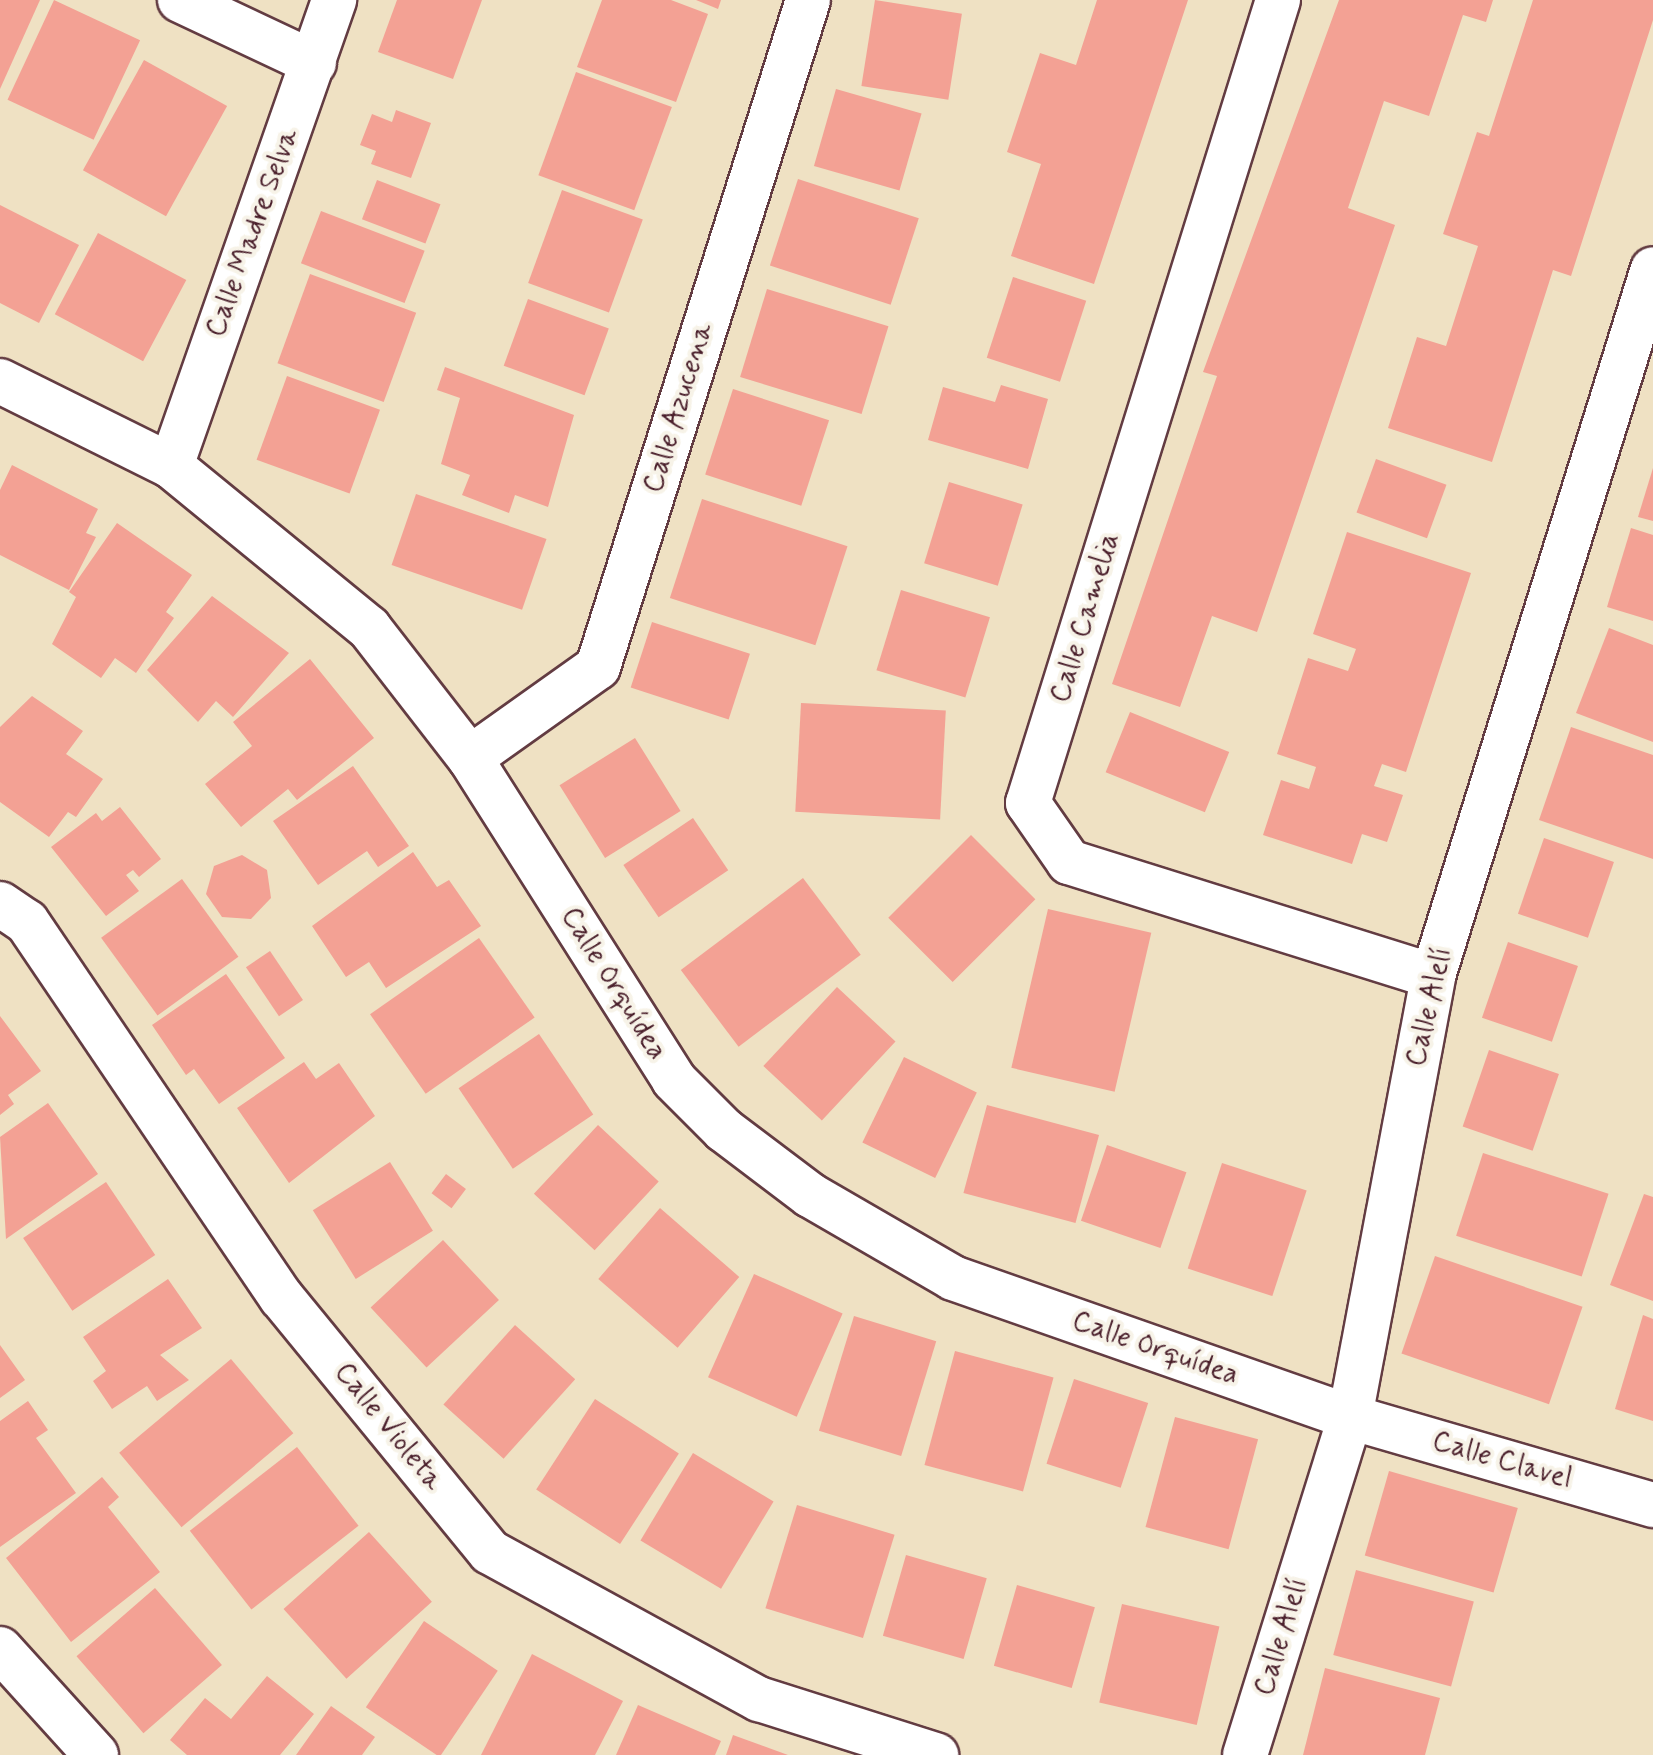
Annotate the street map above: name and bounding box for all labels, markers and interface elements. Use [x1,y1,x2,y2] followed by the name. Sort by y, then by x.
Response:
[200,126,306,340] street label: Calle Madre Selva
[638,321,720,495] street label: Calle Azucena
[1045,531,1127,705] street label: Calle Camelia
[553,902,673,1066] street label: Calle Orquídea
[1400,944,1460,1070] street label: Calle Alelí
[1068,1305,1242,1393] street label: Calle Orquídea
[328,1358,448,1496] street label: Calle Violeta
[1430,1426,1574,1496] street label: Calle Clavel
[1248,1574,1316,1700] street label: Calle Alelí

